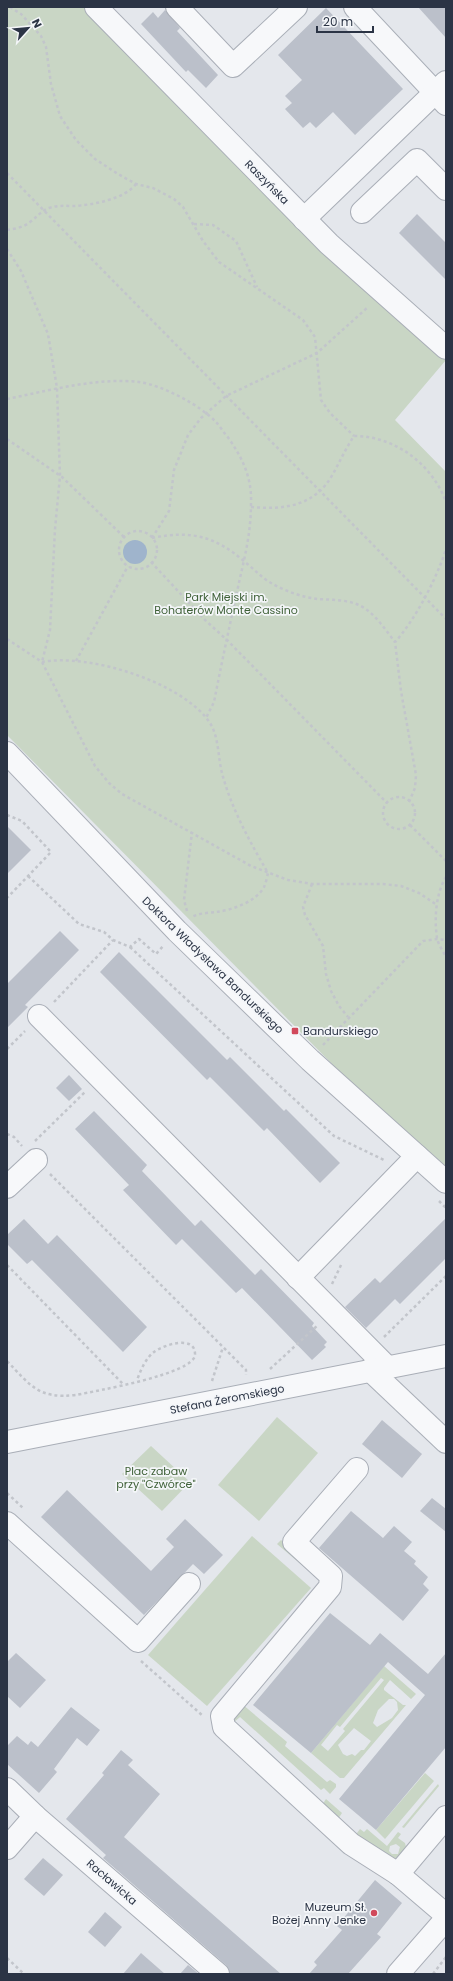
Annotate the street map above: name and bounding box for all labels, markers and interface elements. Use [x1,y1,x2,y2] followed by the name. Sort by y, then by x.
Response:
[8,8,48,48] north arrow
[317,8,373,34] scale bar
[323,13,353,30] text: 20 m
[28,16,46,31] text: N
[241,156,293,208] street label: Raszyńska
[154,589,298,618] park label: Park Miejski im. Bohaterów Monte Cassino
[139,893,287,1037] street label: Doktora Władysława Bandurskiego
[303,1023,378,1039] place label: Bandurskiego
[290,1026,300,1036] marker: Bandurskiego
[168,1380,286,1418] street label: Stefana Żeromskiego
[116,1463,196,1492] park label: Plac zabaw przy "Czwórce"
[83,1855,141,1909] street label: Racławicka
[272,1899,366,1928] place label: Muzeum Sł. Bożej Anny Jenke
[369,1908,379,1918] marker: Muzeum Sł. Bożej Anny Jenke

